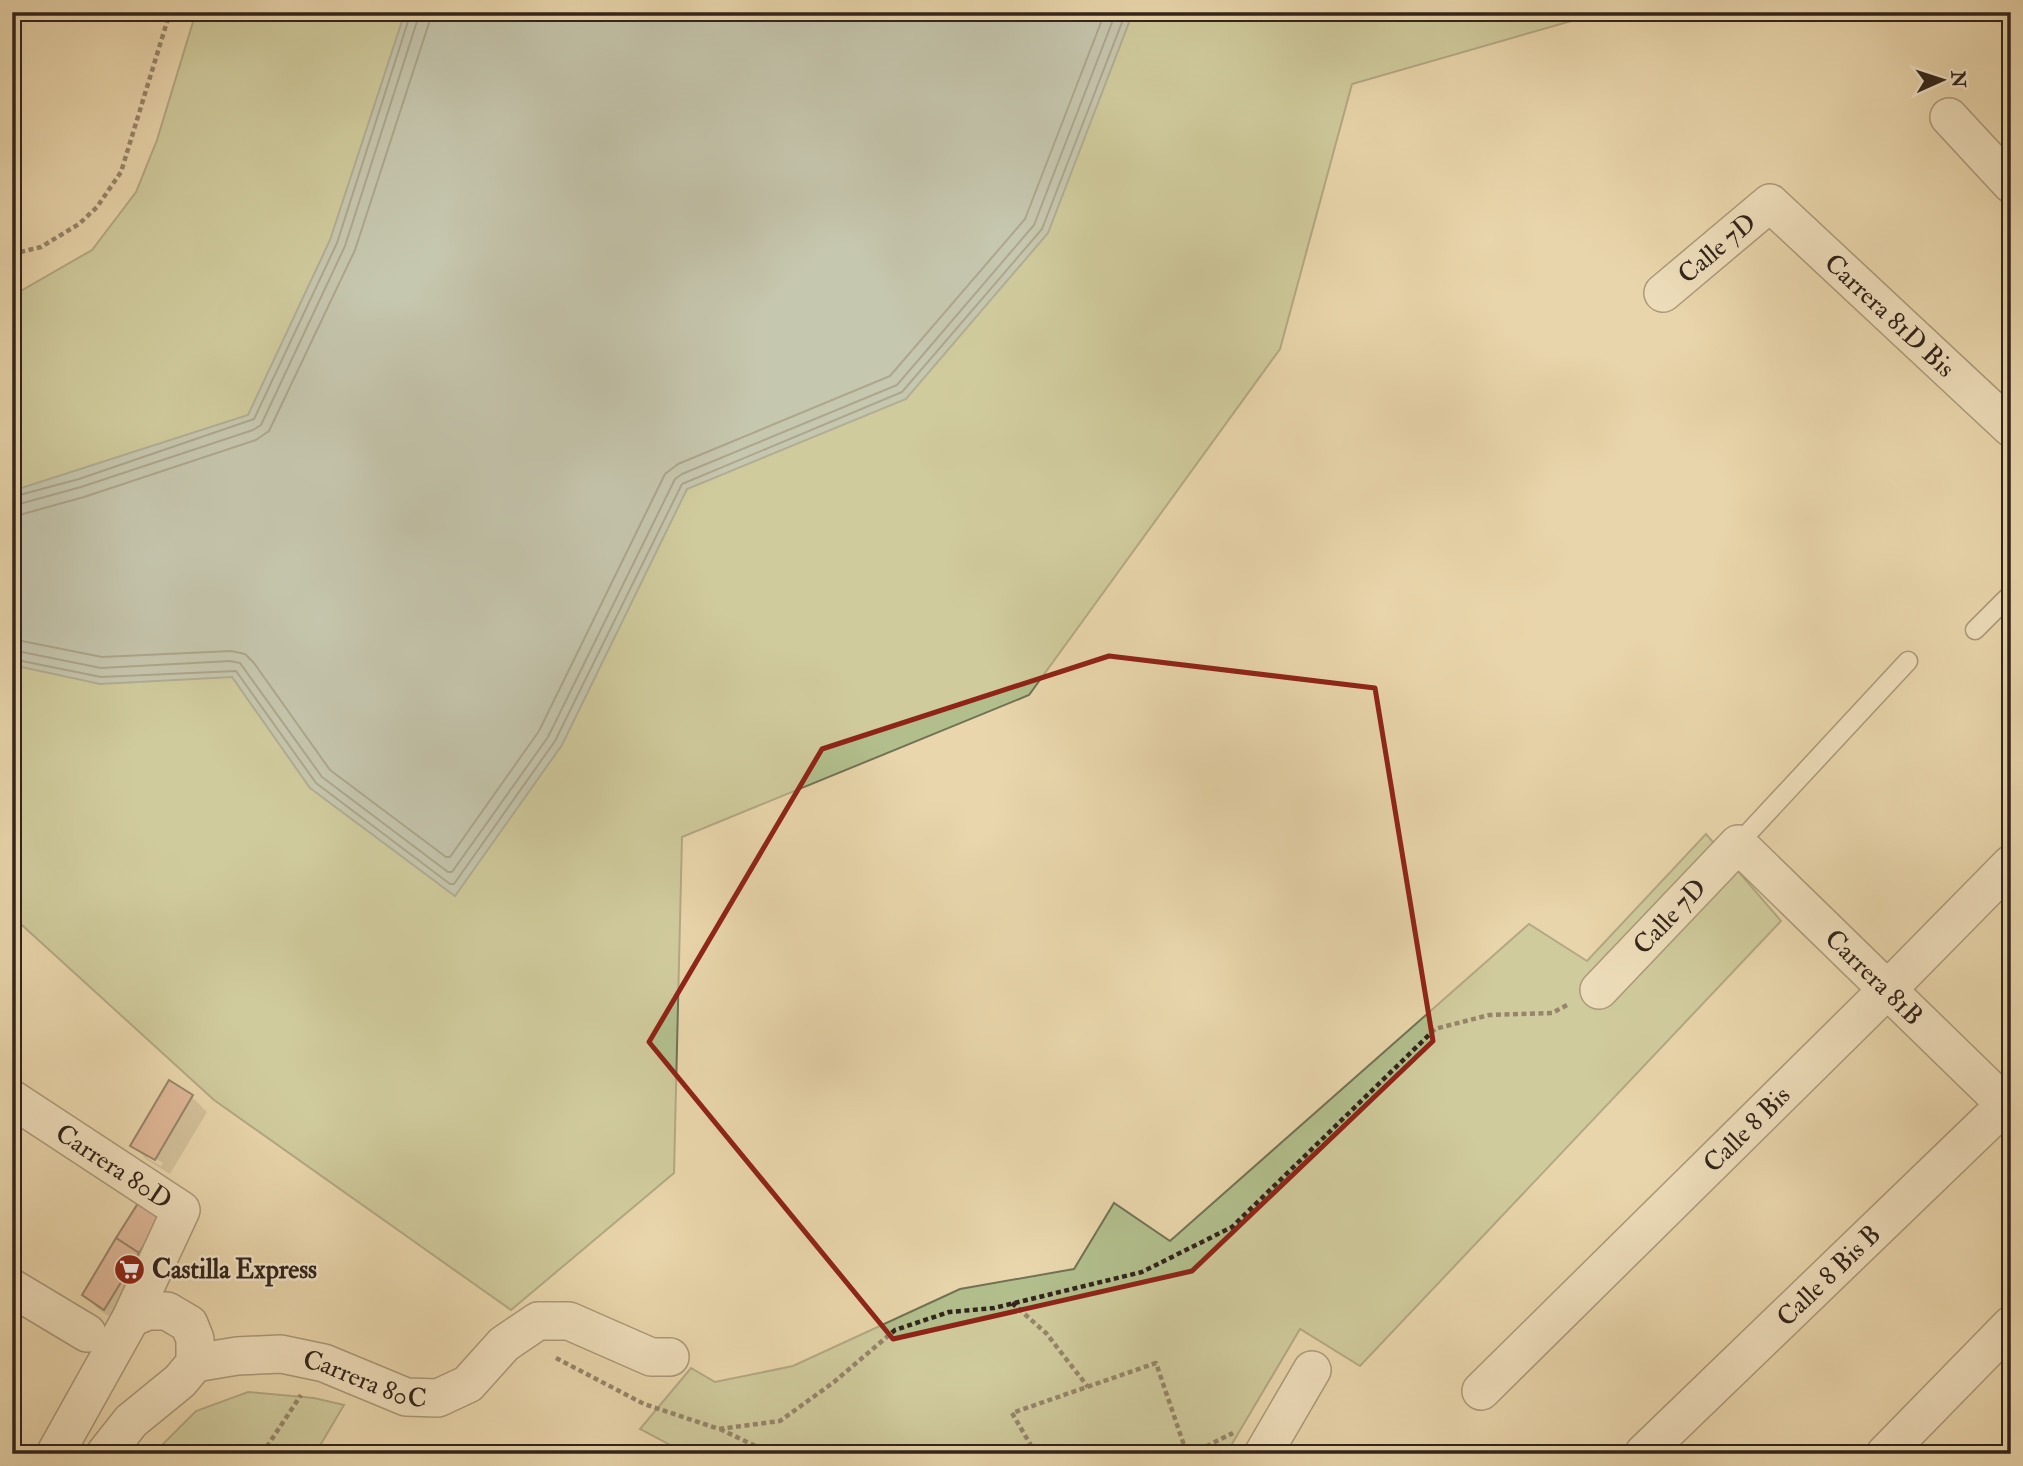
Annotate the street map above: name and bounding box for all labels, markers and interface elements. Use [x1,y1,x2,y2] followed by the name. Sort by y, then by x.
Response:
[1908,46,1978,116] north arrow
[1945,69,1970,89] text: N
[1672,207,1763,291] street label: Calle 7D
[1818,247,1961,384] street label: Carrera 81D Bis
[1627,872,1713,961] street label: Calle 7D
[1818,923,1929,1032] street label: Carrera 81B
[1697,1080,1797,1180] street label: Calle 8 Bis
[49,1117,178,1217] street label: Carrera 80D
[1770,1219,1888,1333] street label: Calle 8 Bis B
[112,1252,146,1286] supermarket icon: Castilla Express
[152,1254,317,1287] place label: Castilla Express
[300,1344,427,1415] street label: Carrera 80C

